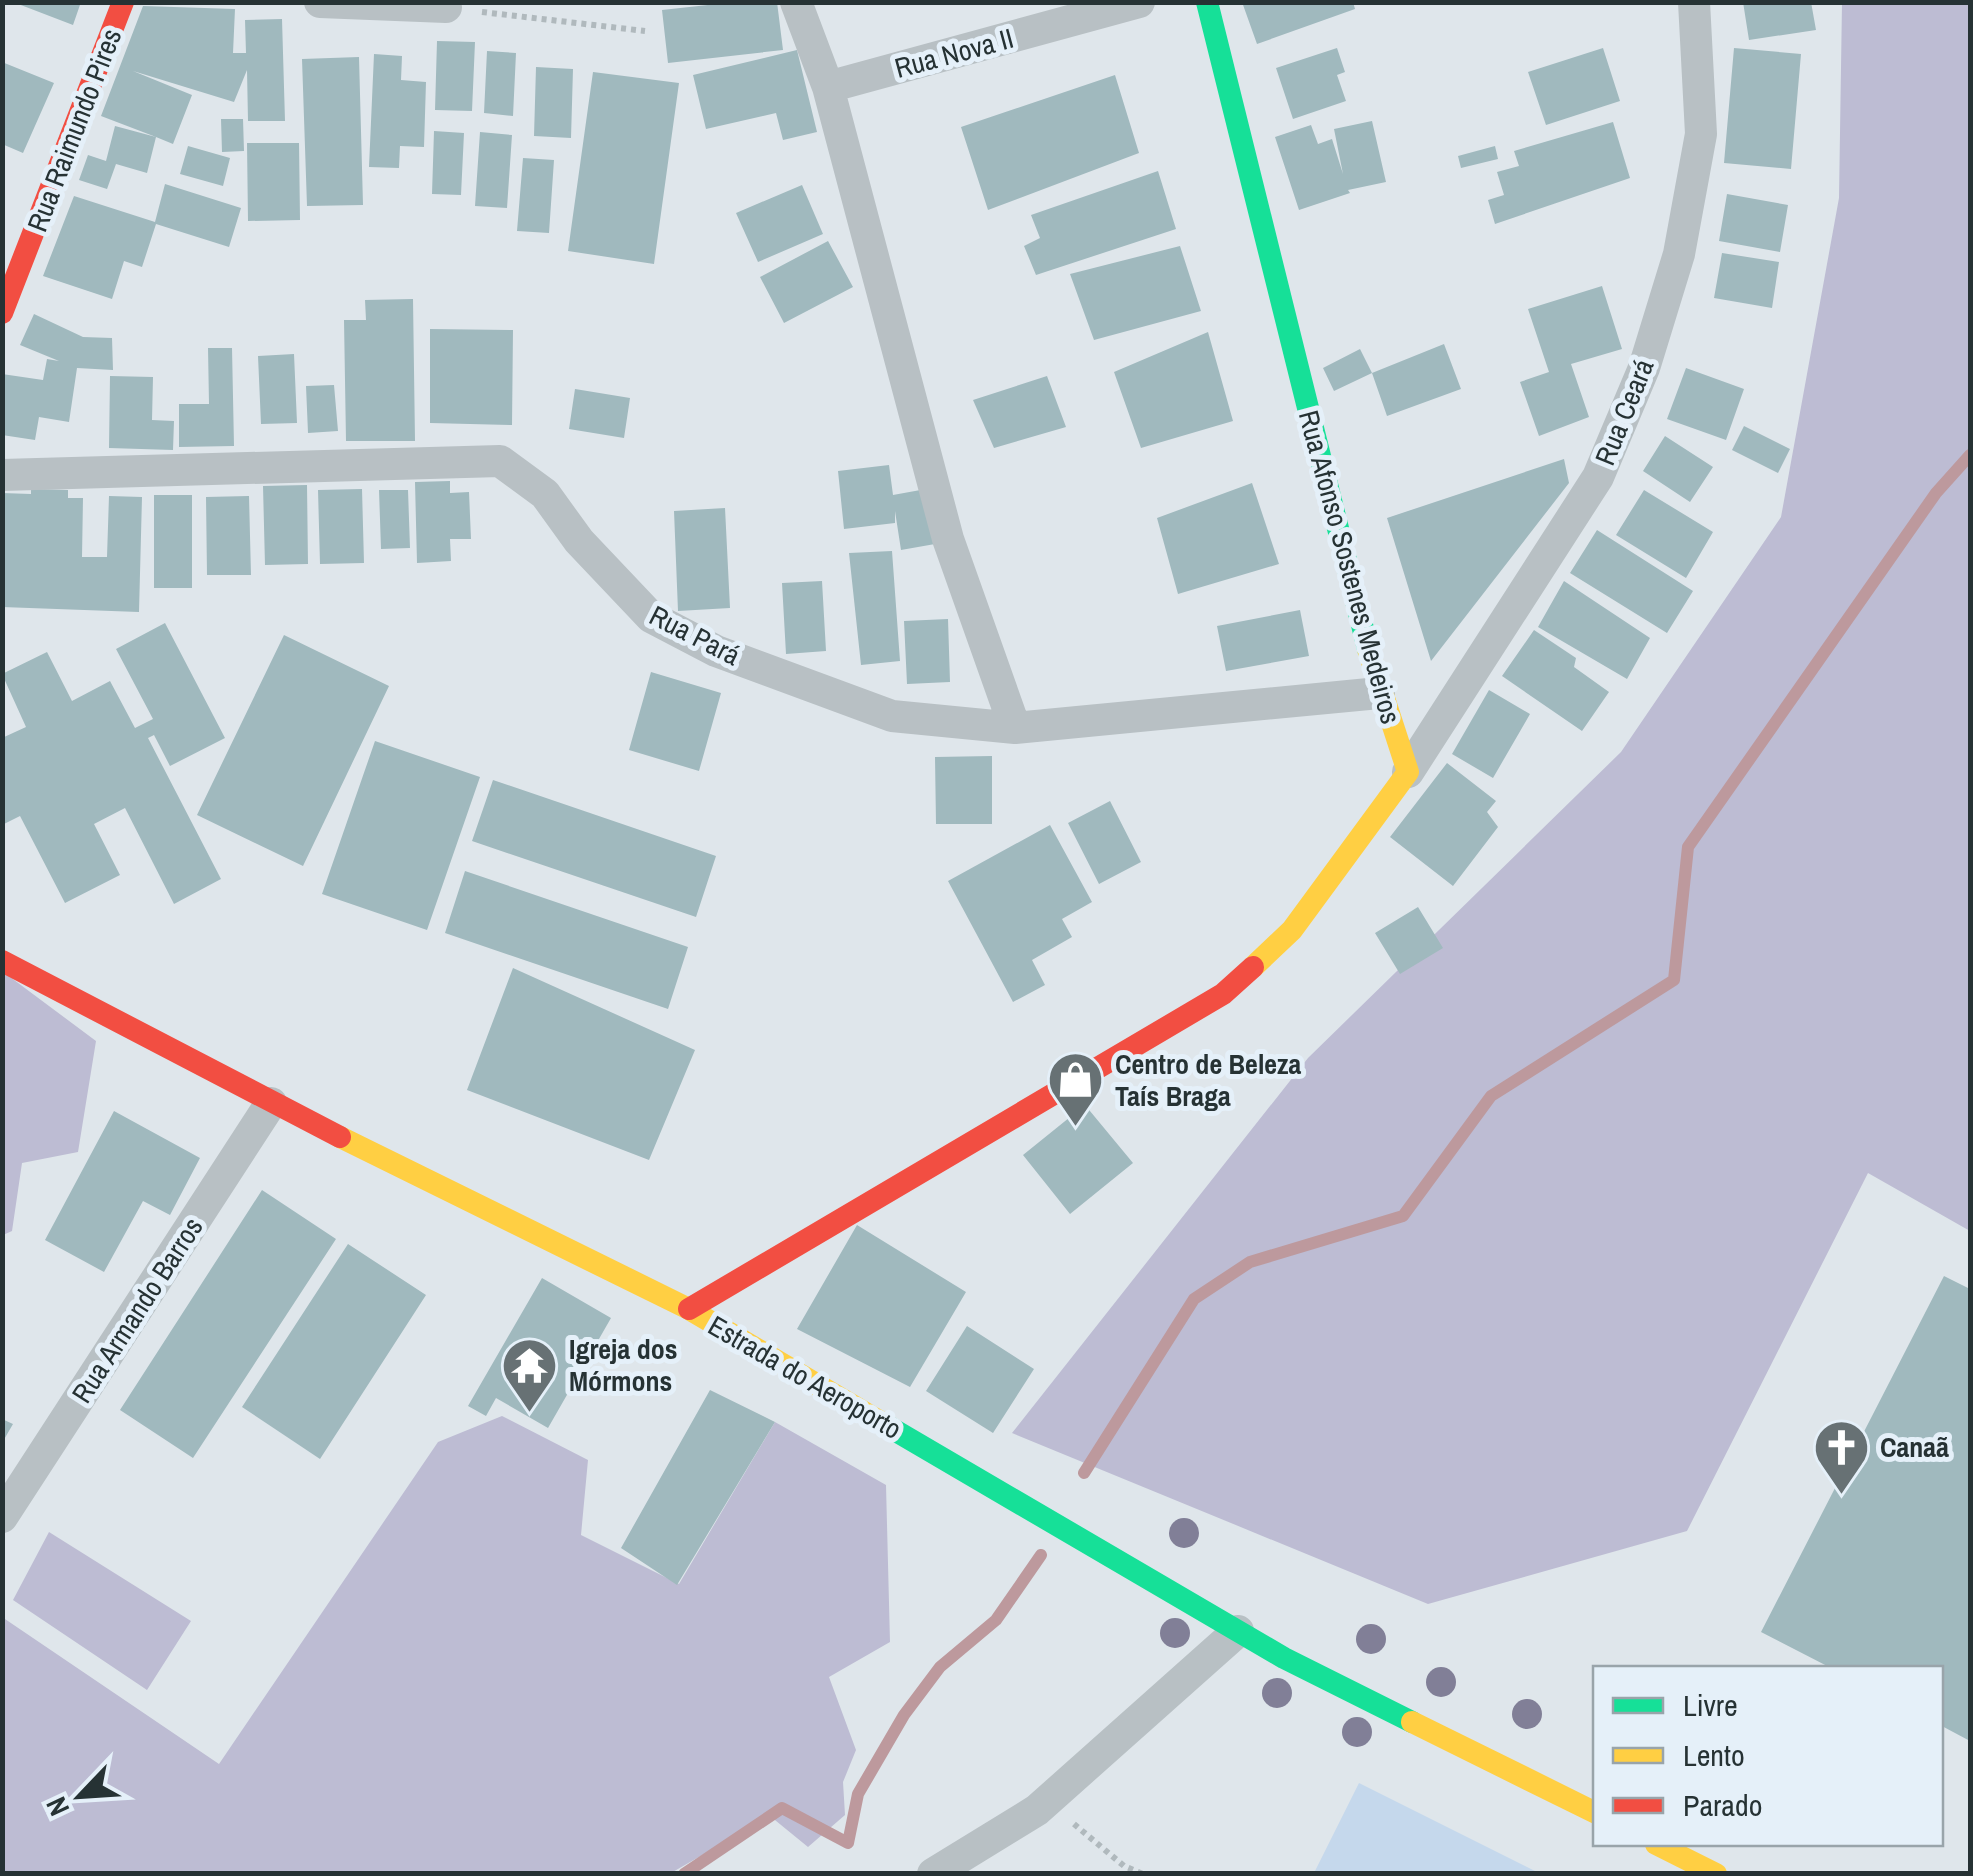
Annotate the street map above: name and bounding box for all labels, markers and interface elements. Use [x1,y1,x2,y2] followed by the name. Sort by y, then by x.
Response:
[891,19,1017,87] street label: Rua Nova II
[18,23,130,237] street label: Rua Raimundo Pires
[1586,353,1662,471] street label: Rua Ceará
[1290,406,1410,728] street label: Rua Afonso Sostenes Medeiros
[643,596,747,674] street label: Rua Pará
[1115,1045,1302,1115] place label: Centro de Beleza Taís Braga
[1046,1050,1106,1129] shop icon: Centro de Beleza Taís Braga
[63,1210,211,1410] street label: Rua Armando Barros
[702,1306,908,1448] street label: Estrada do Aeroporto
[569,1330,677,1400] place label: Igreja dos Mórmons
[500,1335,560,1414] temple icon: Igreja dos Mórmons
[1811,1417,1871,1496] church icon: Canaã
[1880,1428,1949,1466] place label: Canaã
[1593,1666,1943,1846] legend
[1683,1685,1738,1725] text: Livre
[1683,1735,1745,1775] text: Lento
[30,1746,130,1846] north arrow
[1683,1785,1762,1825] text: Parado
[37,1791,78,1822] text: N

